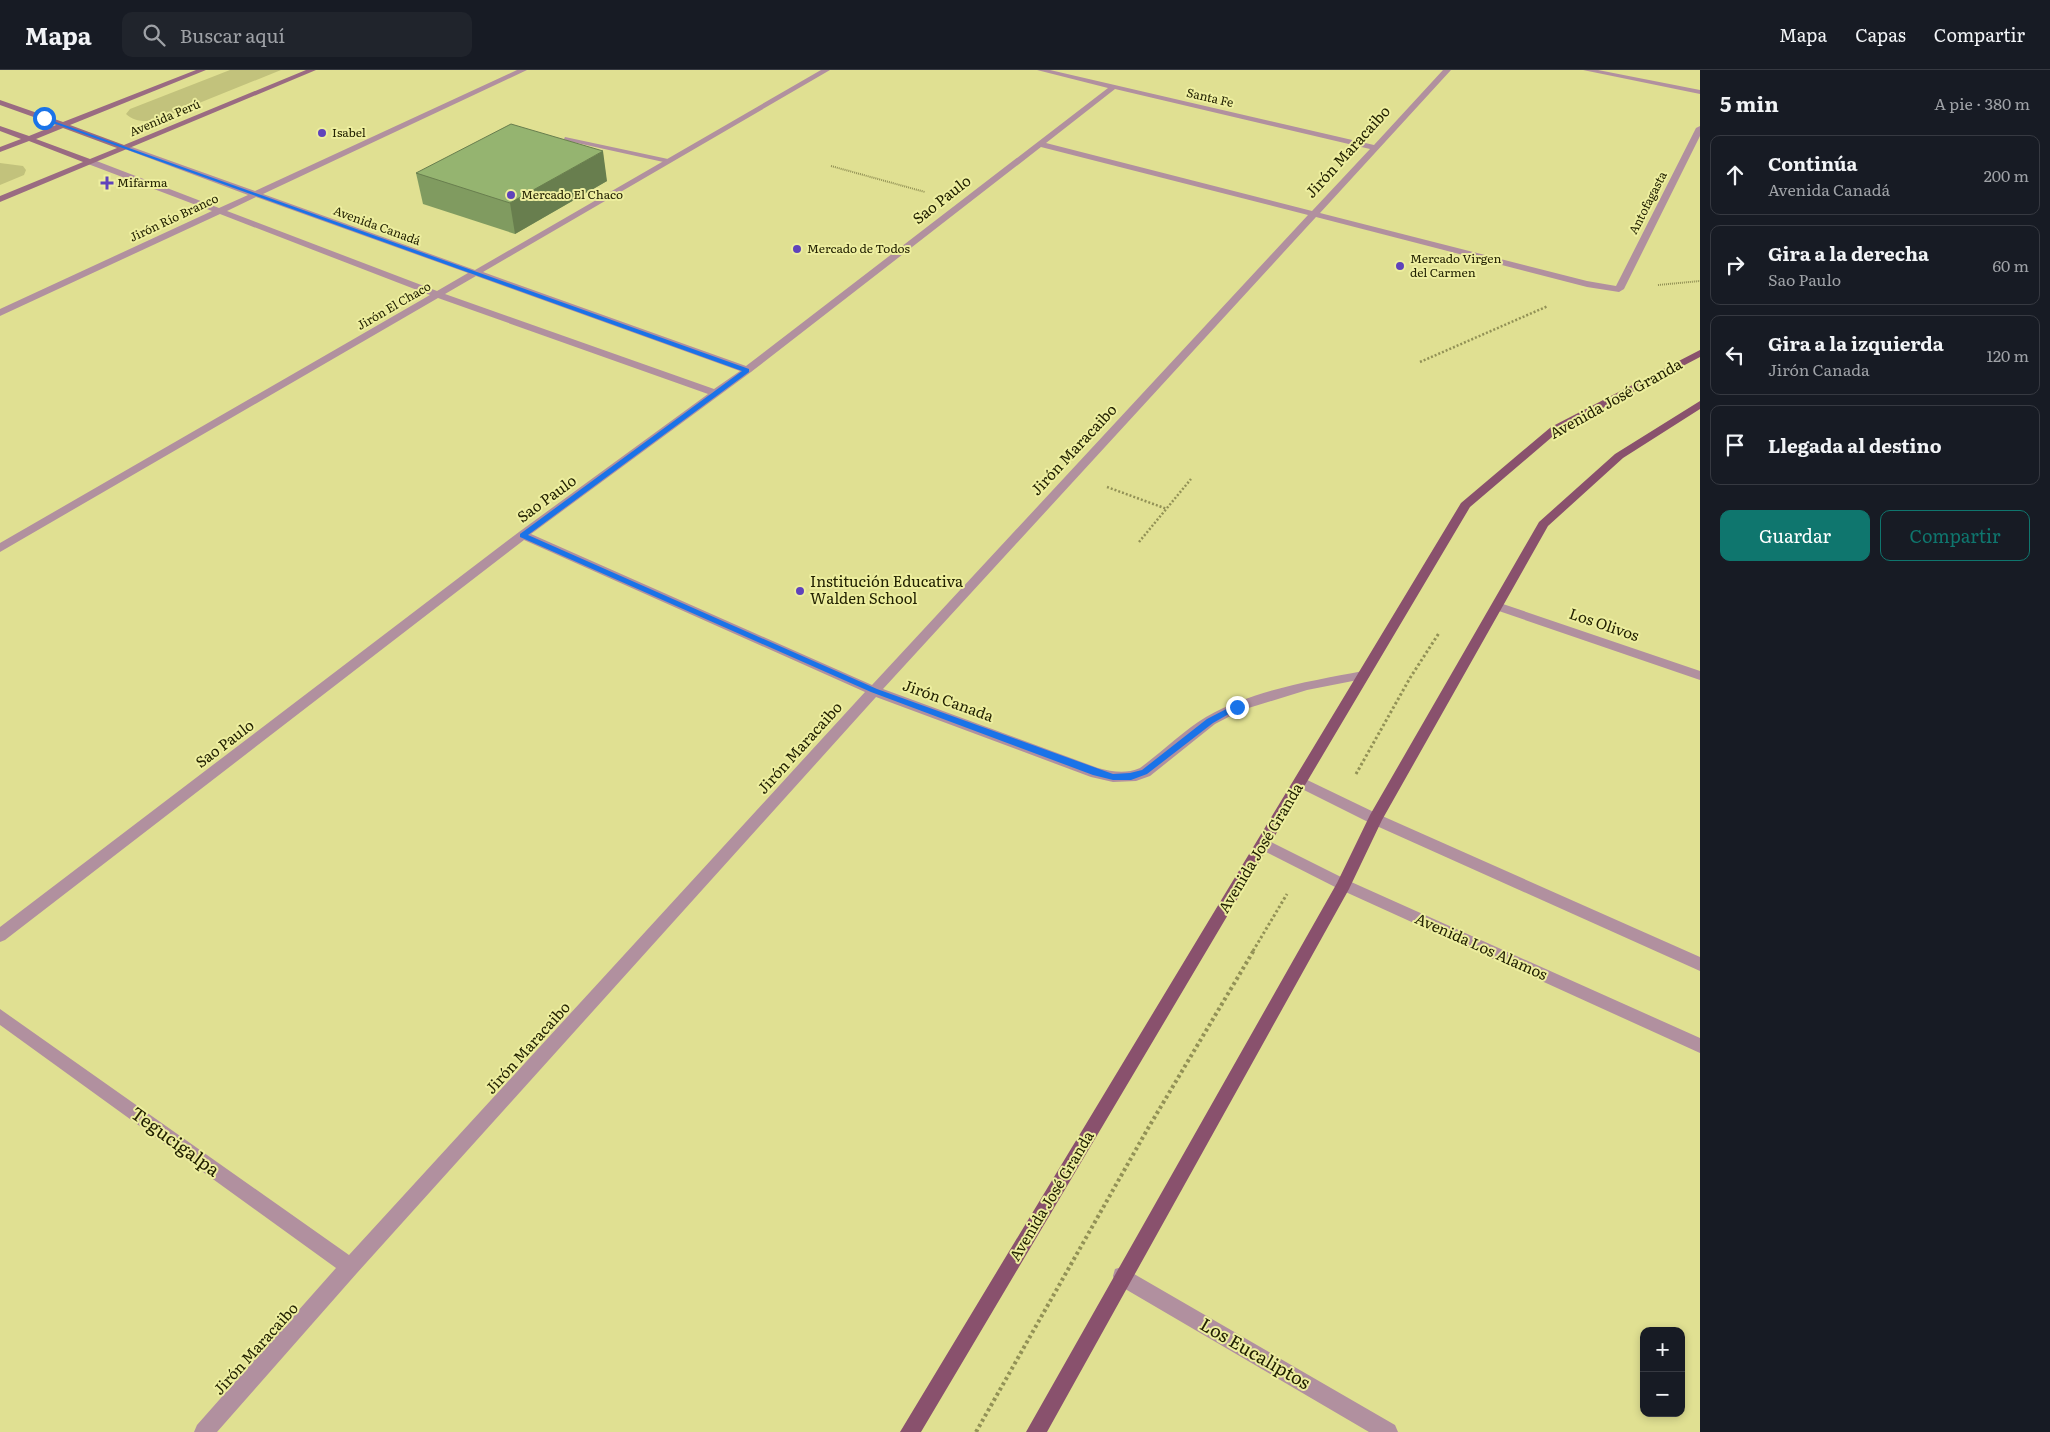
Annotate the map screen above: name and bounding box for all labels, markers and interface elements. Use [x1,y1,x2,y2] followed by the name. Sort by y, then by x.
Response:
[122,12,472,57] search box
[25,17,92,52] text: Mapa
[140,21,168,49] icon: search
[180,21,285,49] text: Buscar aquí
[1779,21,1827,48] text: Mapa
[1855,21,1906,48] text: Capas
[1934,21,2025,48] text: Compartir
[1185,83,1235,111] street label: Santa Fe
[1720,87,1779,118] text: 5 min
[1934,91,2030,115] text: A pie · 380 m
[126,94,203,140] street label: Avenida Perú
[1299,99,1395,202] street label: Jirón Maracaibo
[33,107,56,130] route start
[332,123,366,141] place label: Isabel
[316,127,328,139] marker: Isabel
[1768,149,1858,177] text: Continúa
[1721,161,1749,189] icon: ahead
[1984,163,2029,187] text: 200 m
[1624,168,1671,237] street label: Antofagasta
[907,169,975,229] street label: Sao Paulo
[117,173,168,191] place label: Mifarma
[101,177,113,189] marker: Mifarma
[1768,177,1890,201] text: Avenida Canadá
[521,185,623,203] place label: Mercado El Chaco
[126,189,221,246] street label: Jirón Río Branco
[505,189,517,201] marker: Mercado El Chaco
[331,201,424,249] street label: Avenida Canadá
[807,239,910,257] place label: Mercado de Todos
[1768,239,1929,267] text: Gira a la derecha
[791,243,803,255] marker: Mercado de Todos
[1410,249,1501,281] place label: Mercado Virgen del Carmen
[1721,251,1749,279] icon: right
[1992,253,2029,277] text: 60 m
[1394,260,1406,272] marker: Mercado Virgen del Carmen
[1768,267,1841,291] text: Sao Paulo
[353,277,434,334] street label: Jirón El Chaco
[1768,329,1944,357] text: Gira a la izquierda
[1721,341,1749,369] icon: left
[1986,343,2029,367] text: 120 m
[1545,351,1686,444] street label: Avenida José Granda
[1768,357,1870,381] text: Jirón Canada
[1024,398,1122,500] street label: Jirón Maracaibo
[1721,431,1749,459] icon: arrive
[1768,431,1942,459] text: Llegada al destino
[512,468,581,527] street label: Sao Paulo
[1720,510,1870,561] button: Guardar
[1880,510,2030,561] button: Compartir
[810,569,964,609] place label: Institución Educativa Walden School
[794,585,806,597] marker: Institución Educativa Walden School
[1566,601,1643,646] street label: Los Olivos
[900,672,998,727] street label: Jirón Canada
[751,695,847,798] street label: Jirón Maracaibo
[1226,696,1249,719] route end
[190,713,259,773] street label: Sao Paulo
[1212,777,1308,917] street label: Avenida José Granda
[1412,906,1552,985] street label: Avenida Los Alamos
[479,995,575,1098] street label: Jirón Maracaibo
[126,1099,226,1182] street label: Tegucigalpa
[1003,1125,1099,1265] street label: Avenida José Granda
[207,1296,303,1399] street label: Jirón Maracaibo
[1196,1310,1316,1395] street label: Los Eucaliptos
[1640,1327,1685,1417] map controls
[1640,1327,1685,1372] button: +
[1640,1372,1685,1417] button: −

